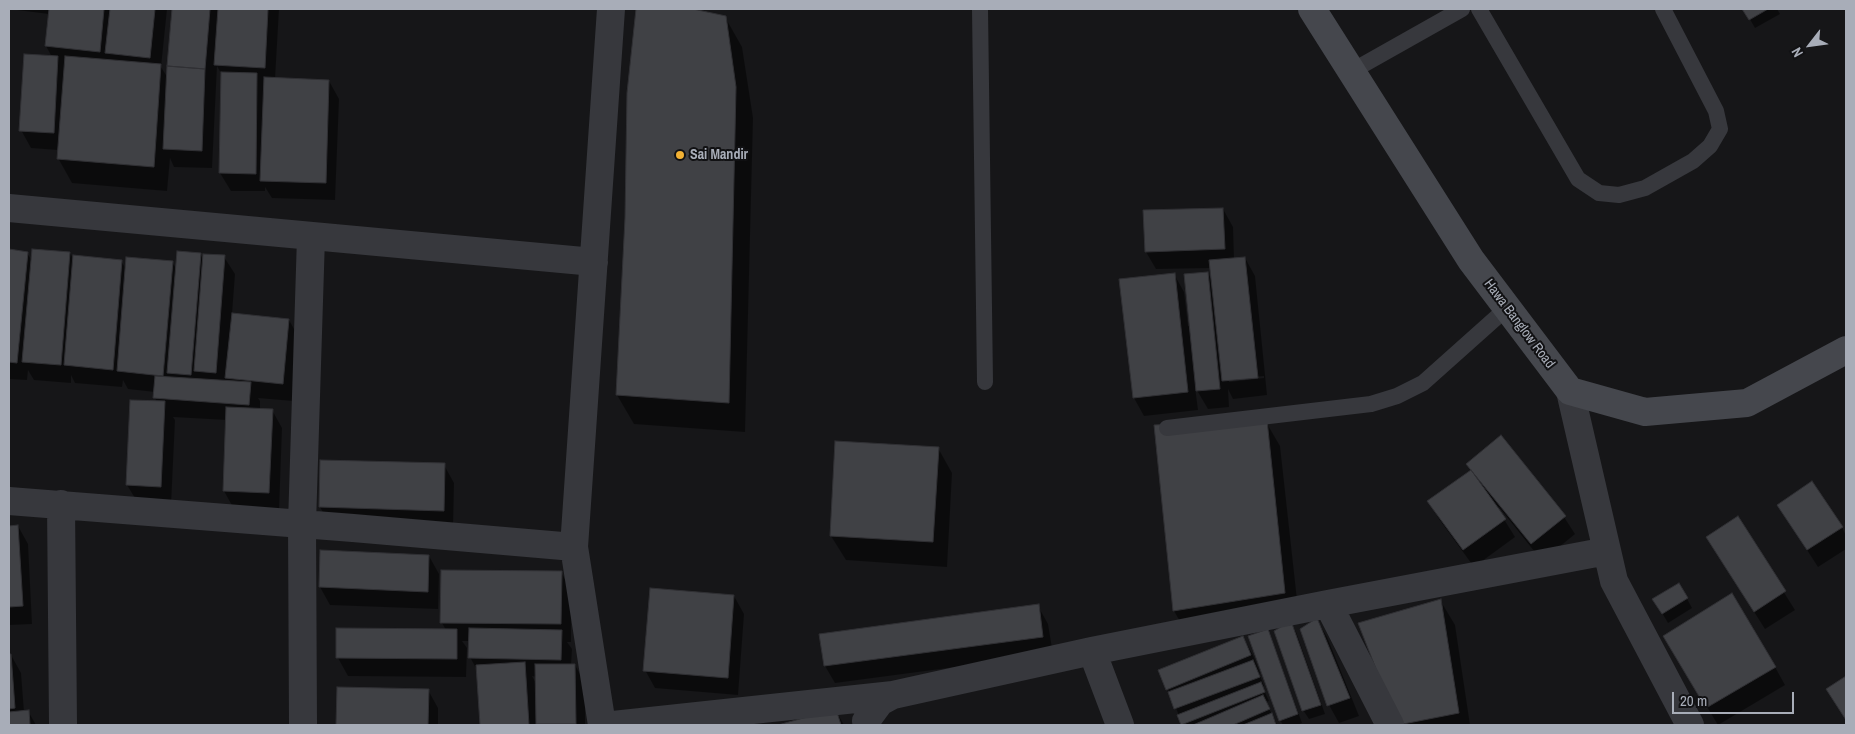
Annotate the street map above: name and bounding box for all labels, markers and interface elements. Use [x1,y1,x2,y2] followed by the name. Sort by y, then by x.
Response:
[1785,20,1835,70] north arrow
[1787,44,1807,61] text: N
[690,147,748,163] place label: Sai Mandir
[674,149,686,161] marker: Sai Mandir
[1480,276,1558,372] street label: Hawa Banglow Road
[1675,682,1798,714] scale bar
[1680,690,1707,711] text: 20 m

